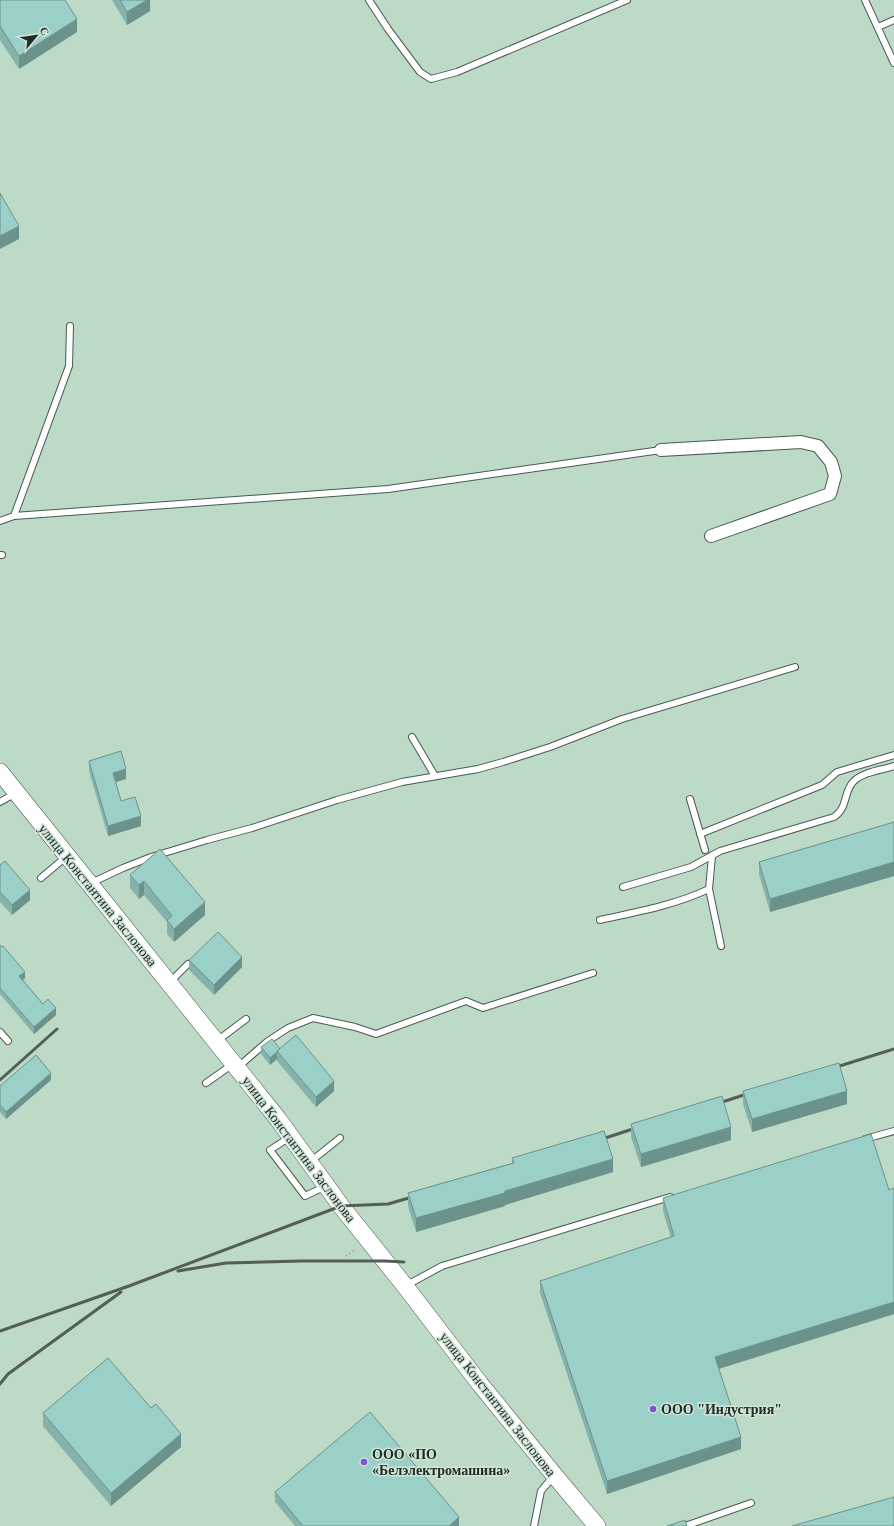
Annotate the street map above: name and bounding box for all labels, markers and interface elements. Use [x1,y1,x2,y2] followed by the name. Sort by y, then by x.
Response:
[16,16,56,56] north arrow
[38,25,52,38] text: С
[36,821,160,970] street label: улица Константина Заслонова
[239,1073,359,1226] street label: улица Константина Заслонова
[437,1329,559,1480] street label: улица Константина Заслонова
[661,1402,782,1417] place label: ООО "Индустрия"
[648,1404,658,1414] marker: ООО "Индустрия"
[372,1447,510,1478] place label: ООО «ПО «Белэлектромашина»
[359,1457,369,1467] marker: ООО «ПО «Белэлектромашина»

